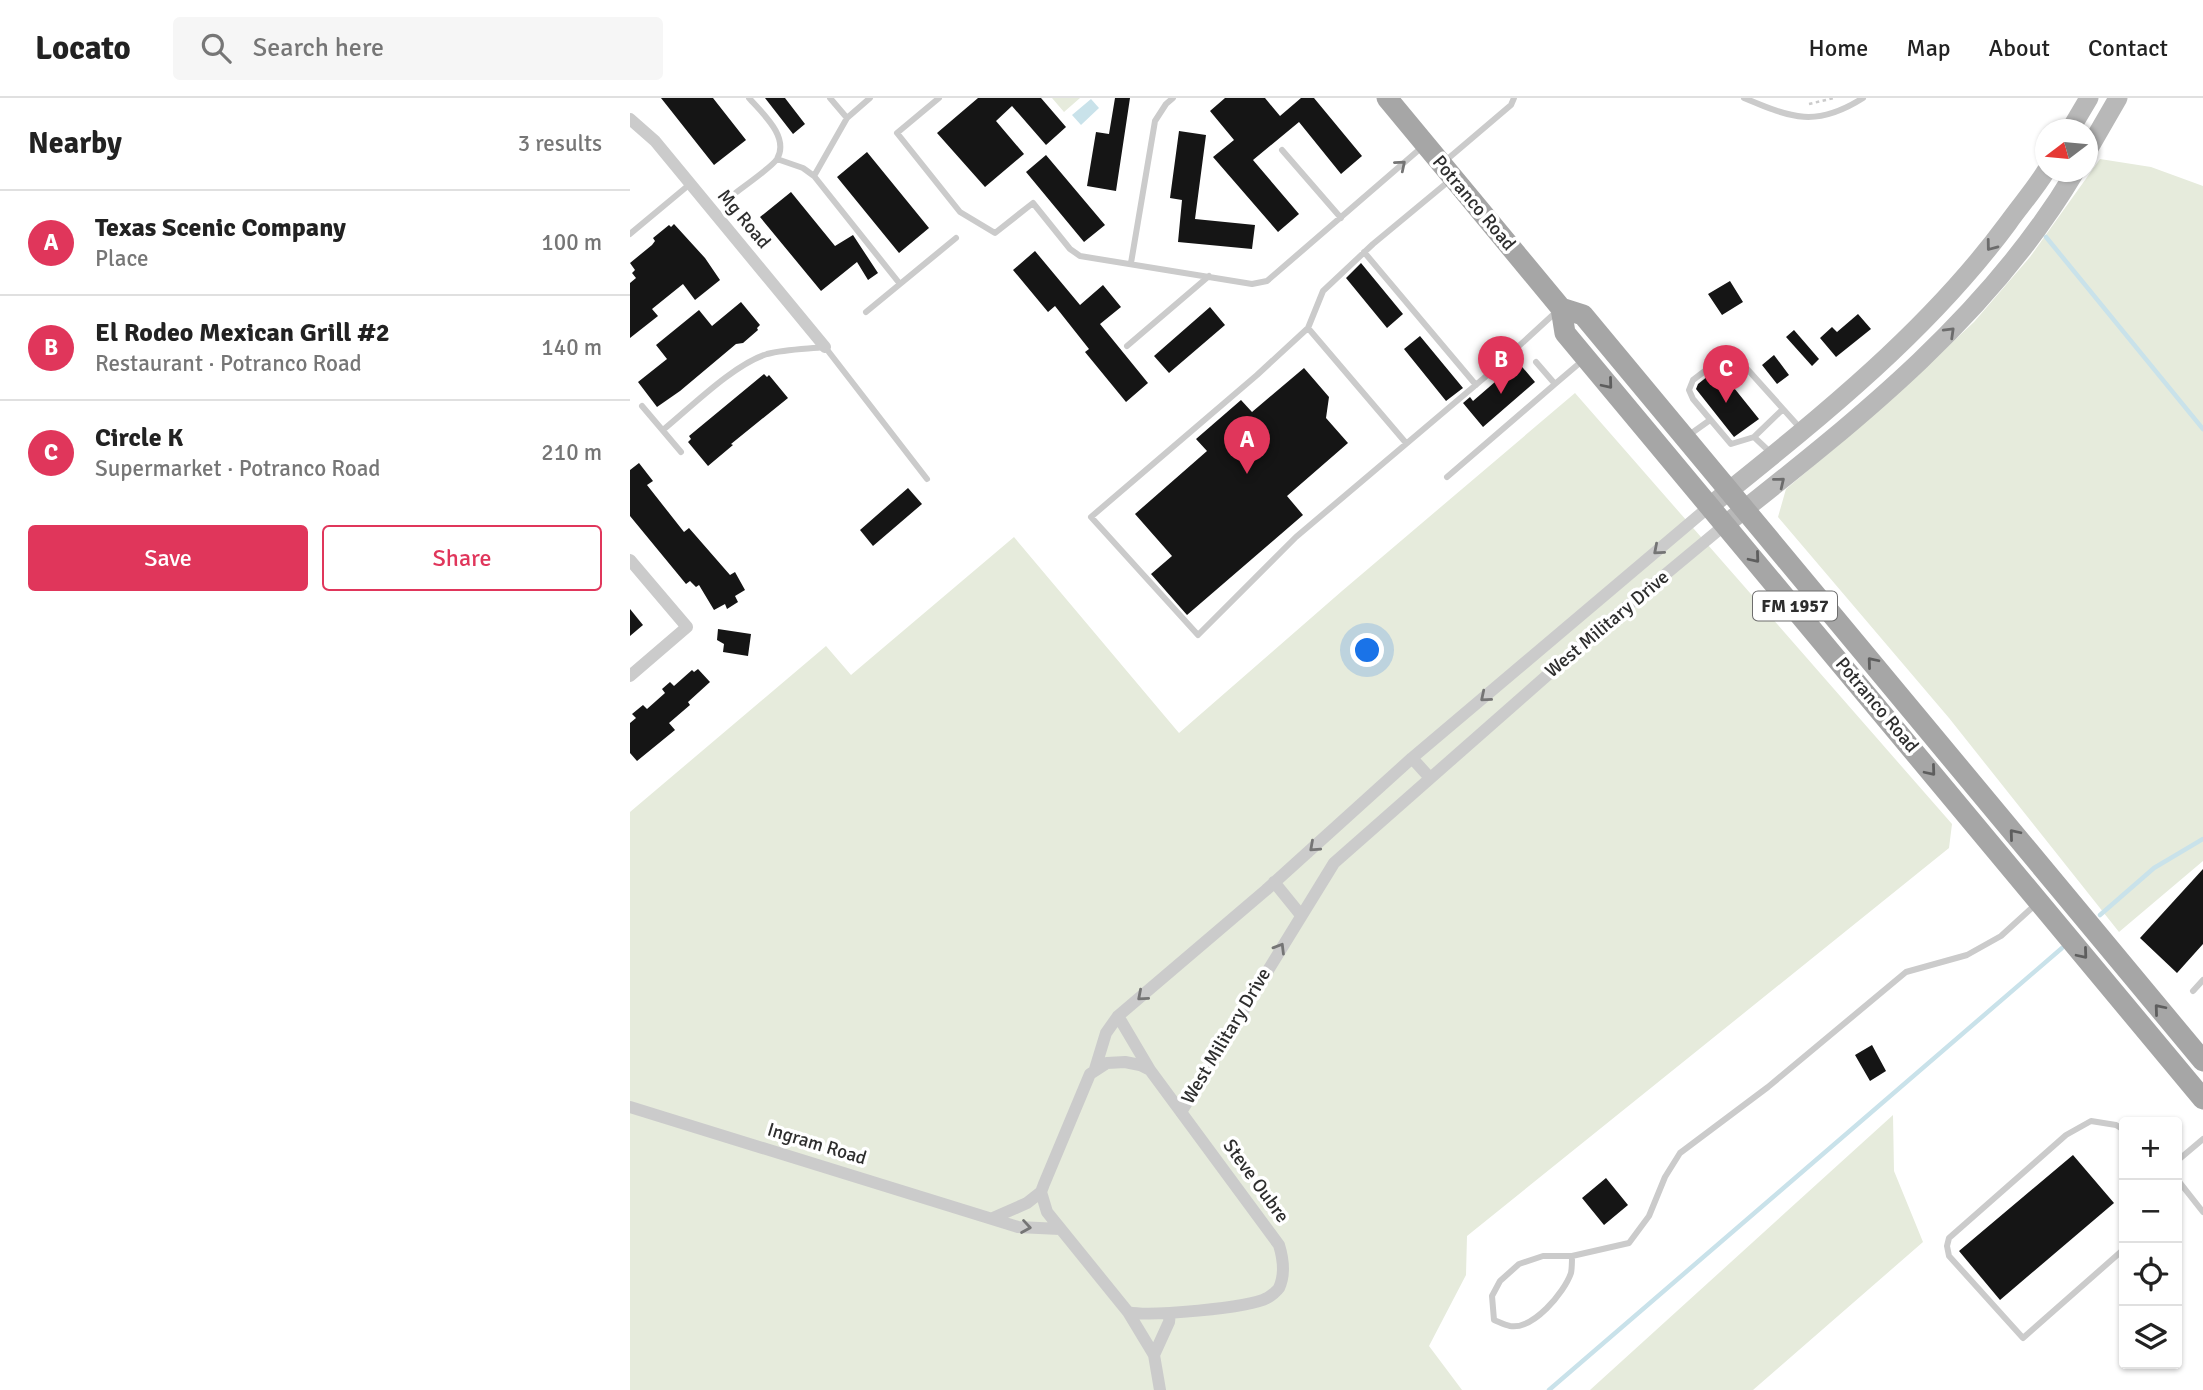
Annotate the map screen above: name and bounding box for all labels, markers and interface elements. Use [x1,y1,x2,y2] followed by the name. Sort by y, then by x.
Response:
[173,17,663,80] search box
[35,28,131,69] text: Locato
[197,29,235,67] icon: search
[253,32,384,64] text: Search here
[1808,33,1868,63] text: Home
[1906,33,1951,63] text: Map
[1989,33,2050,63] text: About
[2088,33,2168,63] text: Contact
[2035,119,2098,182] north arrow
[28,125,122,162] text: Nearby
[518,129,602,158] text: 3 results
[1427,150,1521,256] street label: Potranco Road
[1392,161,1405,173] one-way arrow
[712,184,776,254] street label: Mg Road
[95,212,346,244] text: Texas Scenic Company
[44,228,58,257] text: A
[541,228,602,257] text: 100 m
[1986,238,1999,251] one-way arrow
[95,244,149,273] text: Place
[95,317,390,349] text: El Rodeo Mexican Grill #2
[1942,327,1955,340] one-way arrow
[44,333,58,362] text: B
[541,333,602,362] text: 140 m
[1478,336,1524,394] pin: B
[1703,345,1749,403] pin: C
[95,349,362,378] text: Restaurant · Potranco Road
[1600,376,1613,389] one-way arrow
[1224,416,1270,474] pin: A
[95,422,184,454] text: Circle K
[44,438,58,467] text: C
[541,438,602,467] text: 210 m
[95,454,380,483] text: Supermarket · Potranco Road
[1771,478,1784,490] one-way arrow
[28,525,308,591] button: Save
[322,525,602,591] button: Share
[1653,541,1666,554] one-way arrow
[1747,550,1759,563] one-way arrow
[1540,565,1674,683] street label: West Military Drive
[1753,592,1837,620] road number: FM 1957
[1350,633,1384,667] your location
[1830,652,1924,758] street label: Potranco Road
[1868,657,1880,670] one-way arrow
[1480,689,1493,701] one-way arrow
[1923,763,1935,776] one-way arrow
[2010,829,2022,842] one-way arrow
[1309,839,1322,851] one-way arrow
[1271,943,1284,956] one-way arrow
[2075,945,2087,958] one-way arrow
[1176,964,1276,1108] street label: West Military Drive
[1137,988,1150,1000] one-way arrow
[2155,1004,2168,1016] one-way arrow
[2119,1117,2182,1369] map controls
[2119,1117,2182,1180] button: +
[765,1118,869,1170] street label: Ingram Road
[1218,1135,1294,1227] street label: Steve Oubre
[2119,1180,2182,1243] button: −
[1020,1219,1032,1234] one-way arrow
[2119,1243,2182,1306] button: locate
[2119,1306,2182,1369] button: layers

